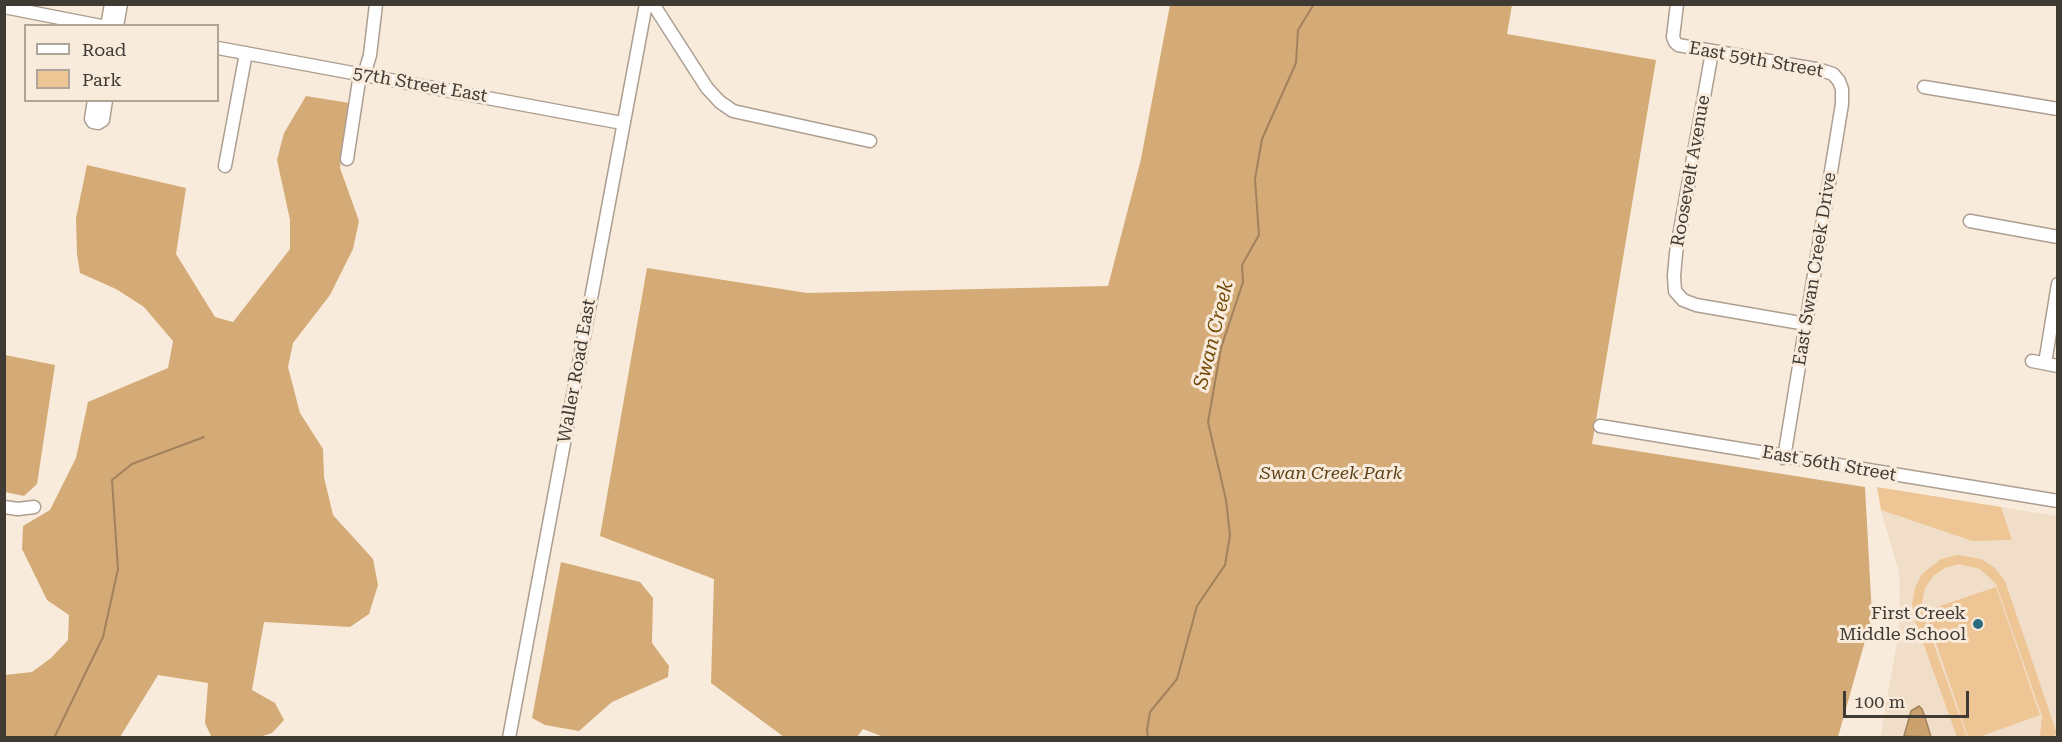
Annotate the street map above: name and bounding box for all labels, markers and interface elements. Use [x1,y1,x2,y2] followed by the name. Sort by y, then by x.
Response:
[24,24,219,102] legend
[1687,38,1825,82] street label: East 59th Street
[82,39,126,60] text: Road
[351,63,489,107] street label: 57th Street East
[82,69,122,90] text: Park
[1667,93,1715,249] street label: Roosevelt Avenue
[1789,171,1841,367] street label: East Swan Creek Drive
[1189,279,1239,391] water label: Swan Creek
[554,297,600,445] street label: Waller Road East
[1760,442,1898,486] street label: East 56th Street
[1260,463,1402,485] park label: Swan Creek Park
[1839,603,1966,646] place label: First Creek Middle School
[1971,617,1985,631] marker: First Creek Middle School
[1846,679,1972,717] scale bar
[1854,691,1905,712] text: 100 m

